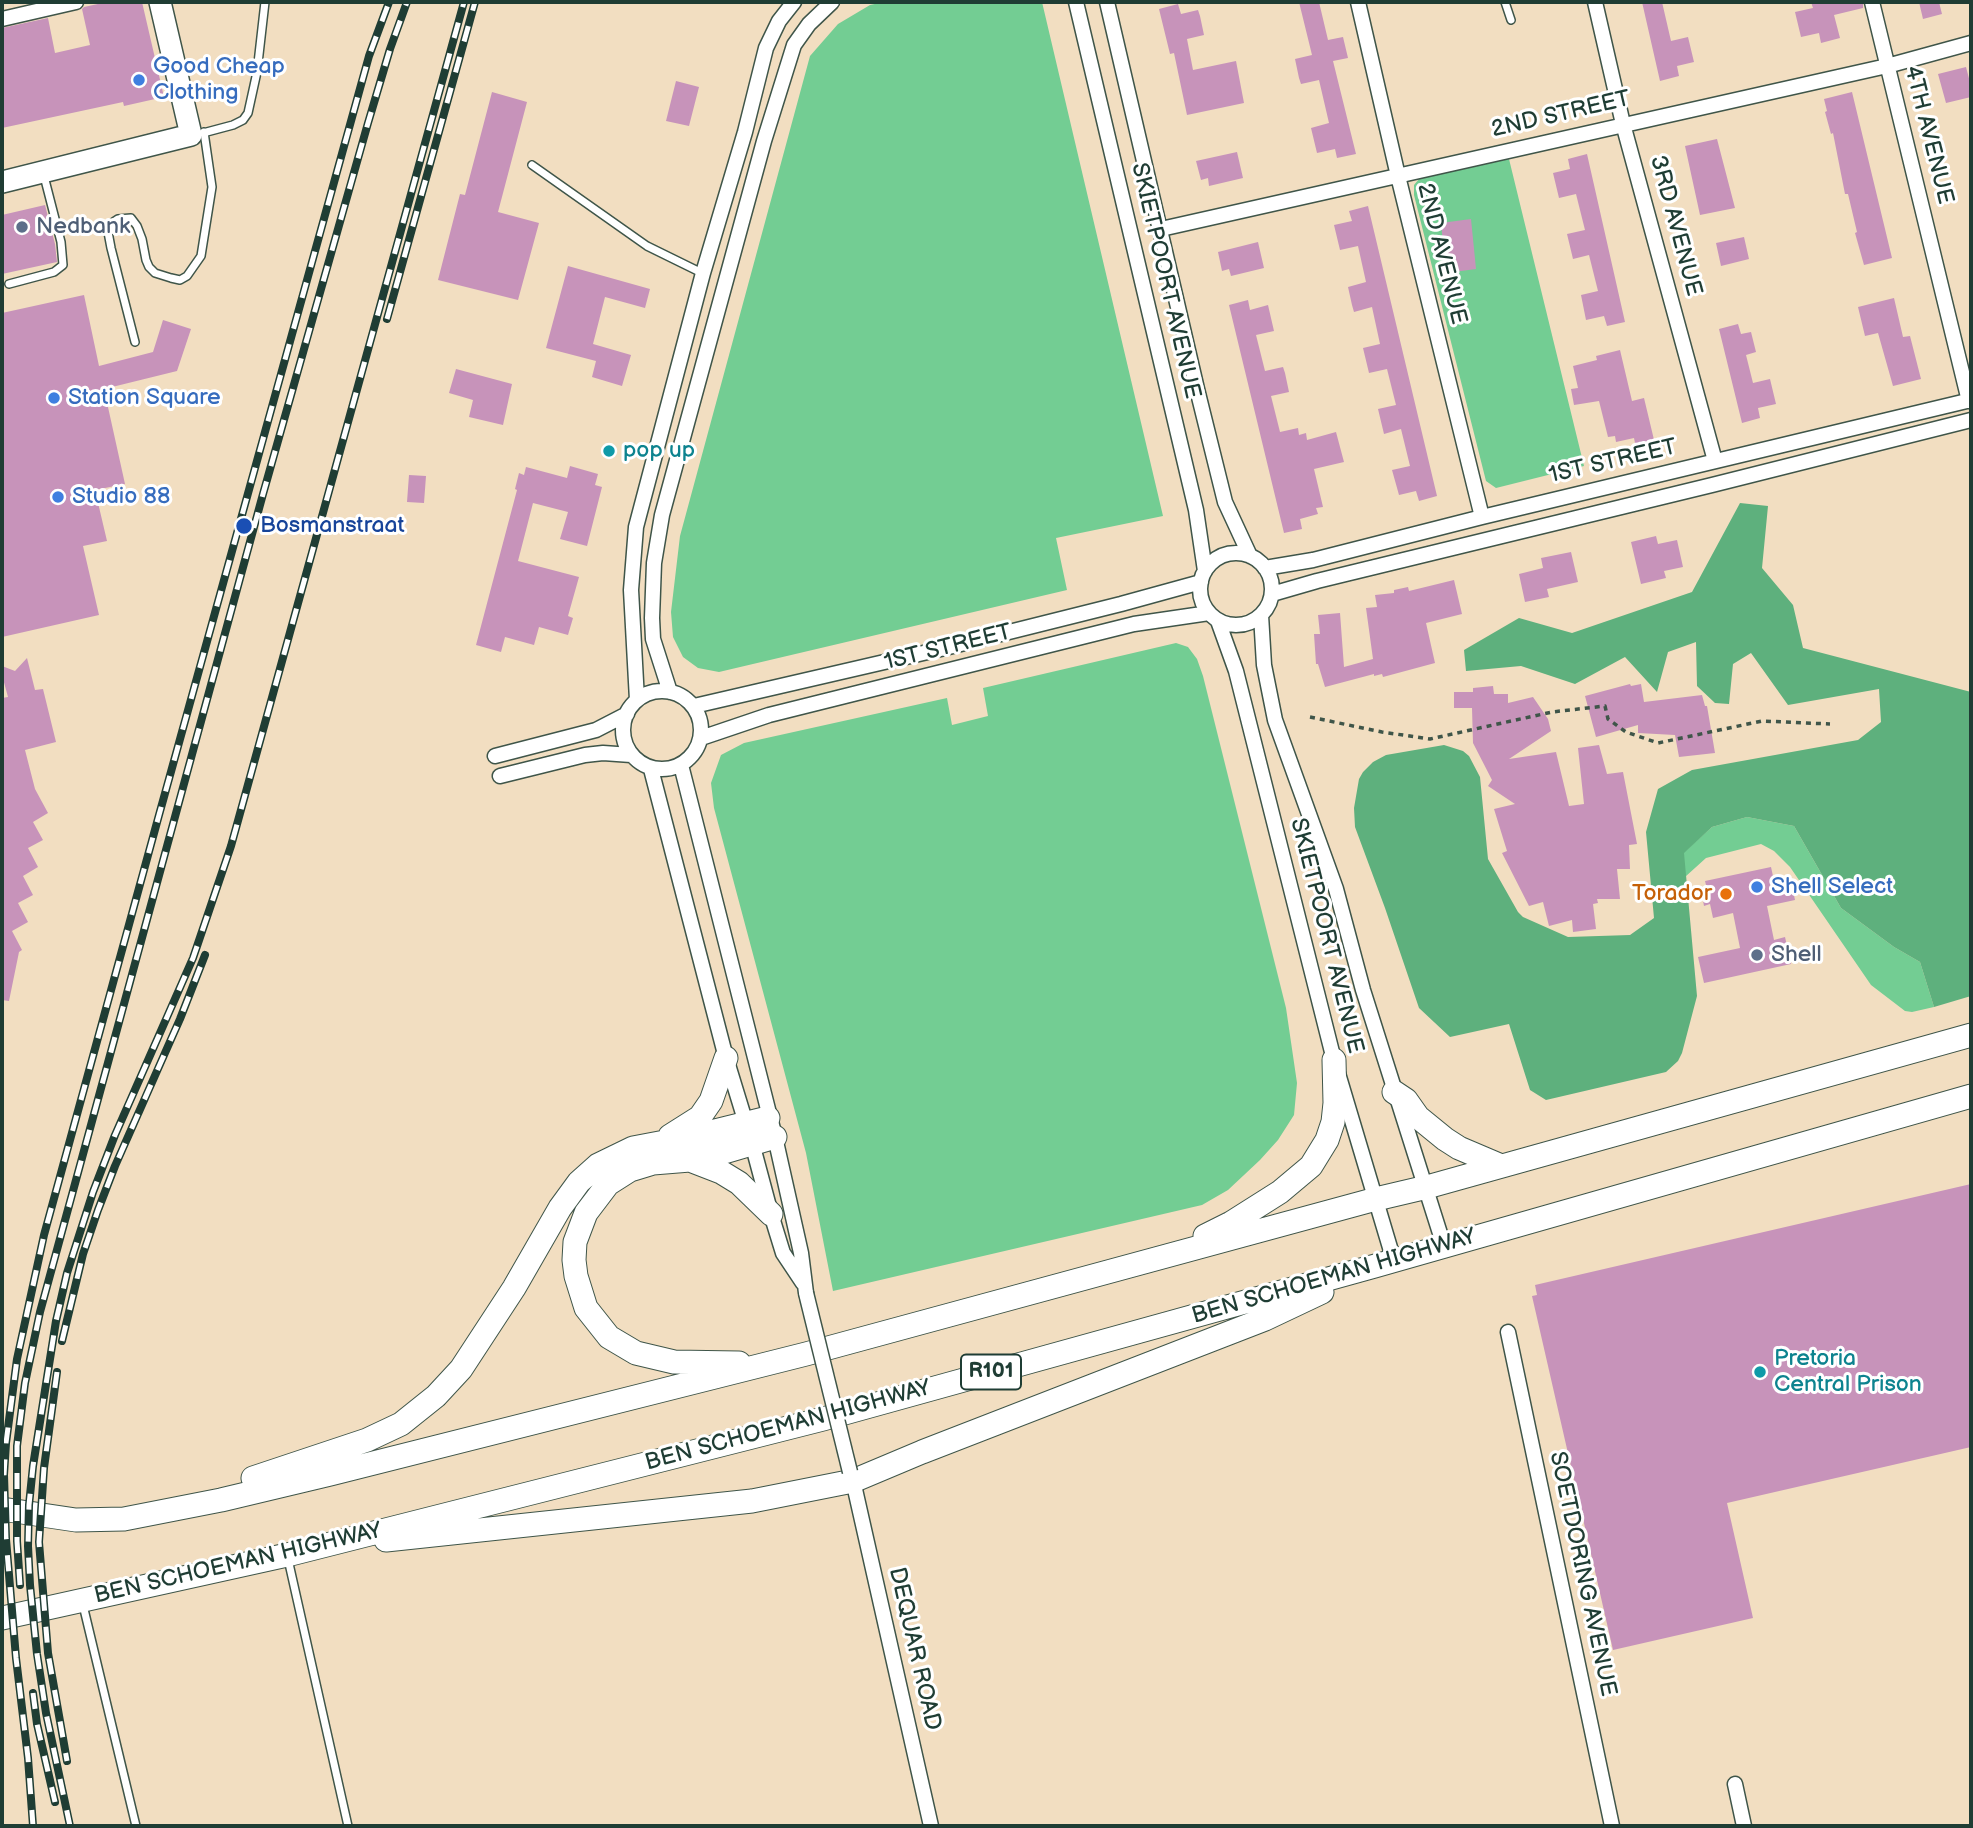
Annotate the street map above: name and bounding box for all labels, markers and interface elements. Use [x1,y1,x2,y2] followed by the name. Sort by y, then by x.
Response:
[153,53,285,107] place label: Good Cheap Clothing
[1897,63,1959,207] street label: 4TH AVENUE
[131,72,147,88] marker: Good Cheap Clothing
[1489,86,1633,144] street label: 2ND STREET
[1643,153,1707,299] street label: 3RD AVENUE
[1124,160,1206,402] street label: SKIETPOORT AVENUE
[1410,181,1472,327] street label: 2ND AVENUE
[36,213,130,241] place label: Nedbank
[14,219,30,235] marker: Nedbank
[68,384,221,412] place label: Station Square
[46,390,62,406] marker: Station Square
[1546,434,1680,490] street label: 1ST STREET
[623,437,695,465] place label: pop up
[601,443,617,459] marker: pop up
[72,483,170,511] place label: Studio 88
[50,489,66,505] marker: Studio 88
[260,512,405,540] place label: Bosmanstraat
[234,516,254,536] marker: Bosmanstraat
[881,619,1015,677] street label: 1ST STREET
[1283,816,1369,1056] street label: SKIETPOORT AVENUE
[1771,873,1893,901] place label: Shell Select
[1749,879,1765,895] marker: Shell Select
[1632,880,1712,908] place label: Torador
[1718,886,1734,902] marker: Torador
[1771,941,1822,969] place label: Shell
[1749,947,1765,963] marker: Shell
[1189,1223,1479,1331] street label: BEN SCHOEMAN HIGHWAY
[1774,1345,1922,1399] place label: Pretoria Central Prison
[961,1354,1021,1390] road number: R101
[1752,1364,1768,1380] marker: Pretoria Central Prison
[642,1375,934,1477] street label: BEN SCHOEMAN HIGHWAY
[1543,1449,1621,1699] street label: SOETDORING AVENUE
[92,1517,384,1611] street label: BEN SCHOEMAN HIGHWAY
[882,1565,946,1733] street label: DEQUAR ROAD

